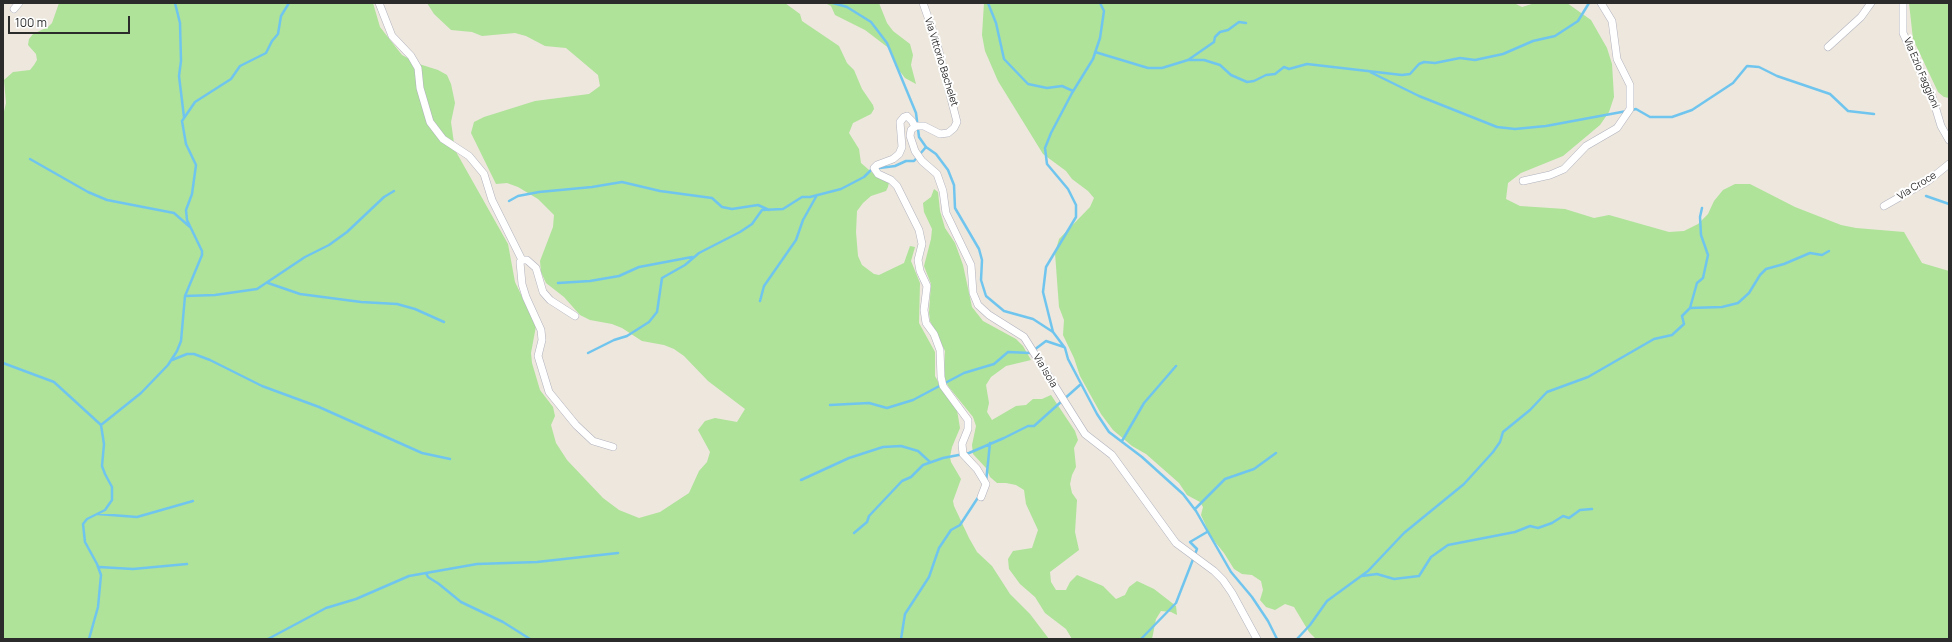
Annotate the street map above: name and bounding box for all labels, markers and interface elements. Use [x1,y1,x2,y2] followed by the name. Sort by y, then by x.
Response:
[10,8,132,34] scale bar
[15,14,47,31] text: 100 m
[922,16,960,108] street label: Via Vittorio Bachelet
[1901,36,1941,110] street label: Via Ezio Faggioni
[1895,169,1939,203] street label: Via Croce
[1030,352,1060,390] street label: Via Isola

